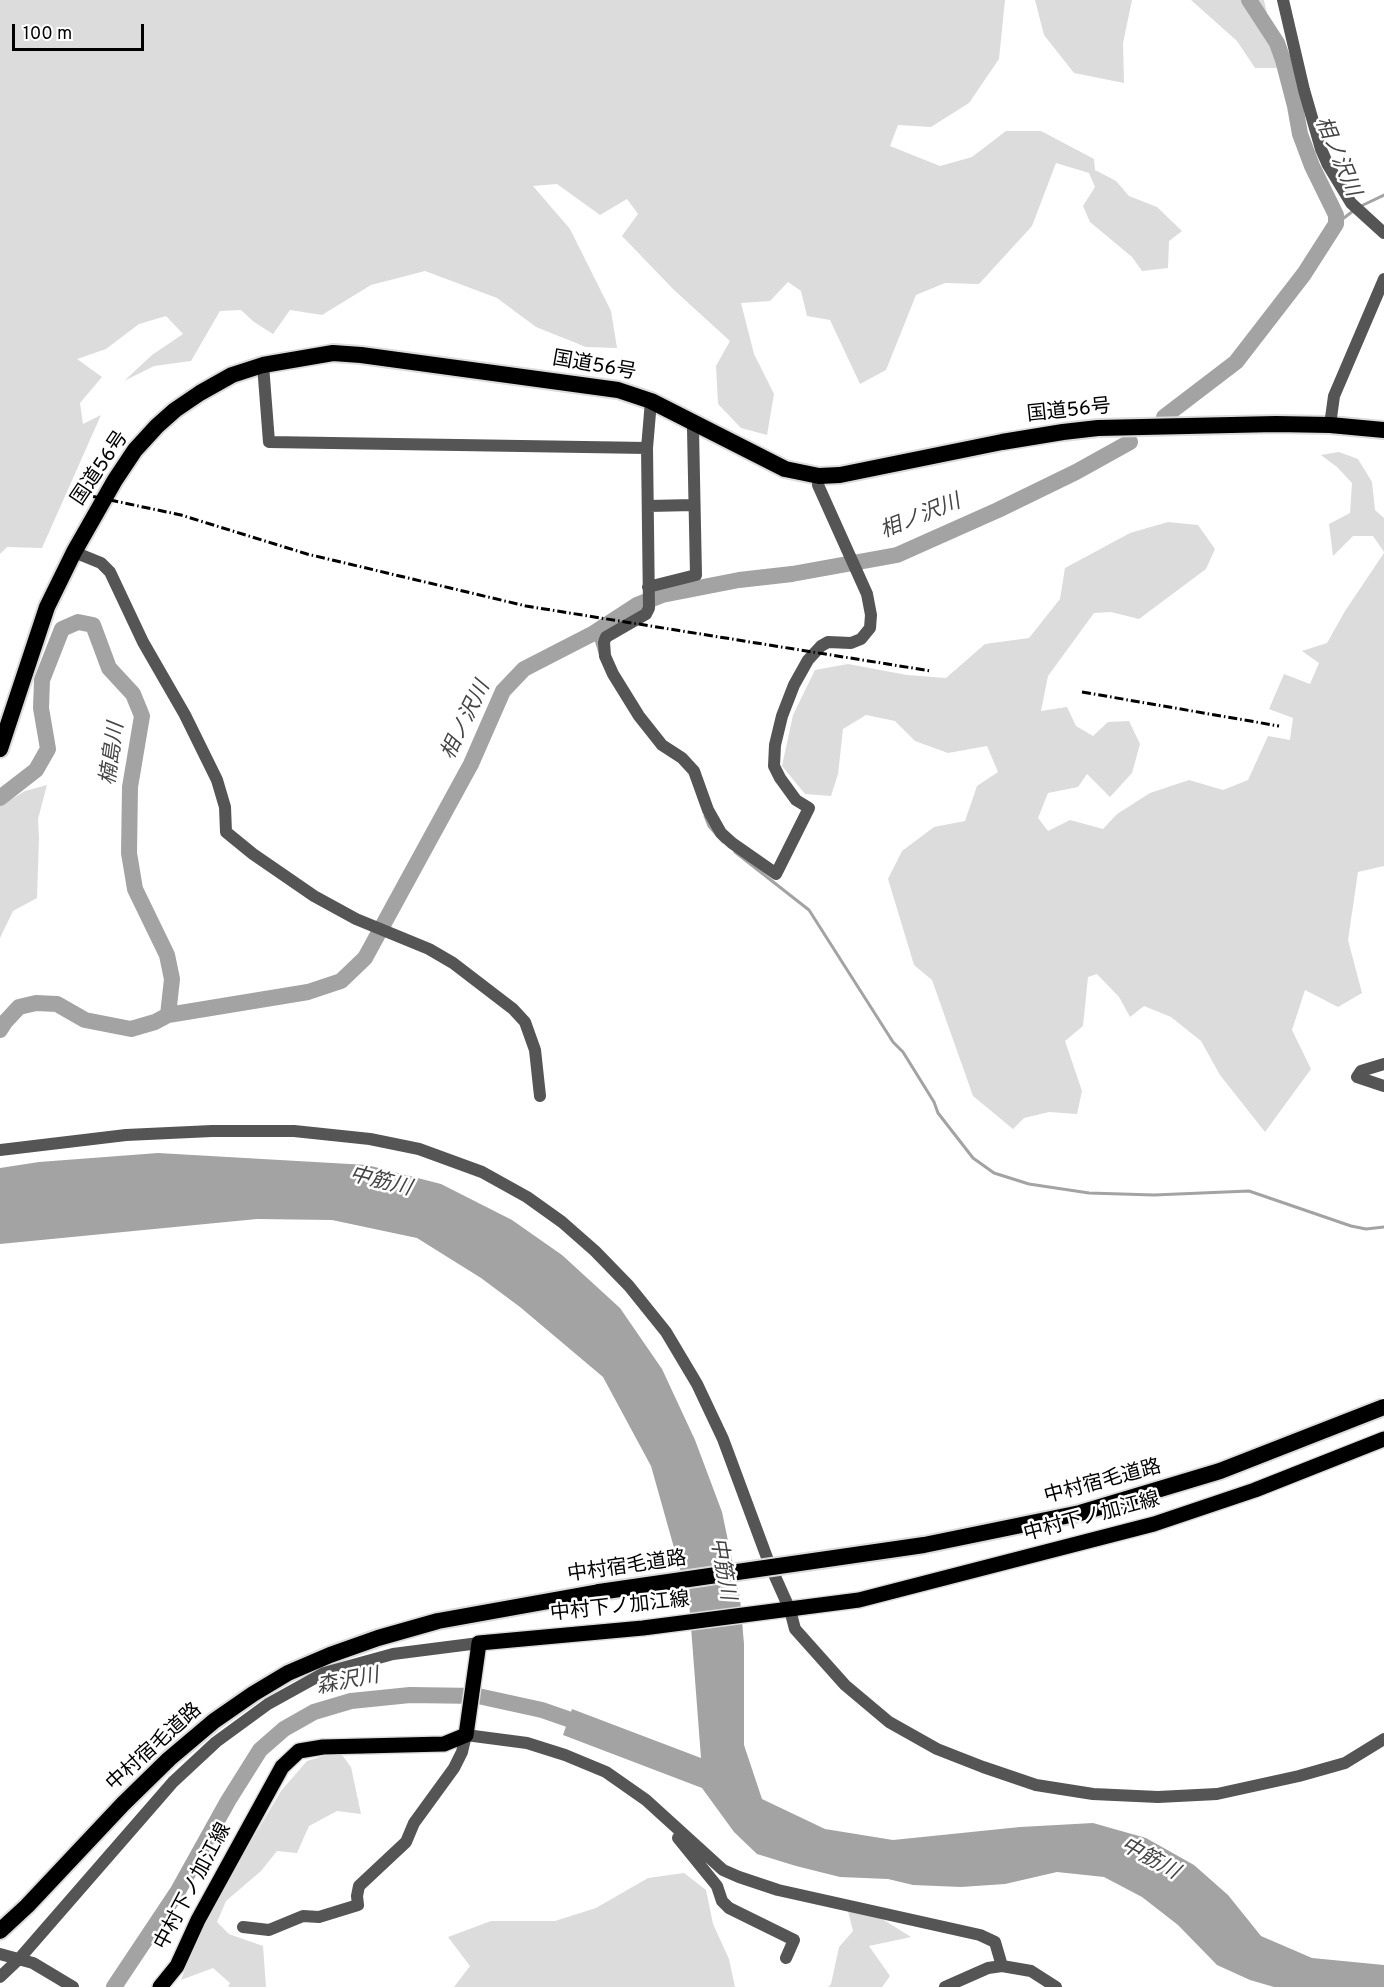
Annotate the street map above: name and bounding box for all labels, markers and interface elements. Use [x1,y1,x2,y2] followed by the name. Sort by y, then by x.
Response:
[15,12,147,50] scale bar
[23,23,72,46] text: 100 m
[1308,113,1364,201] water label: 相ノ沢川
[550,348,638,386] street label: 国道56号
[1026,396,1112,428] street label: 国道56号
[67,427,135,511] street label: 国道56号
[877,491,965,545] water label: 相ノ沢川
[437,678,497,764] water label: 相ノ沢川
[97,721,131,787] water label: 楠島川
[346,1163,414,1203] water label: 中筋川
[1042,1456,1164,1510] street label: 中村宿毛道路
[1021,1488,1163,1548] street label: 中村下ノ加江線
[703,1536,739,1602] water label: 中筋川
[566,1548,688,1588] street label: 中村宿毛道路
[549,1589,691,1627] street label: 中村下ノ加江線
[315,1665,381,1701] water label: 森沢川
[102,1699,208,1797] street label: 中村宿毛道路
[151,1820,237,1954] street label: 中村下ノ加江線
[1115,1834,1183,1886] water label: 中筋川

